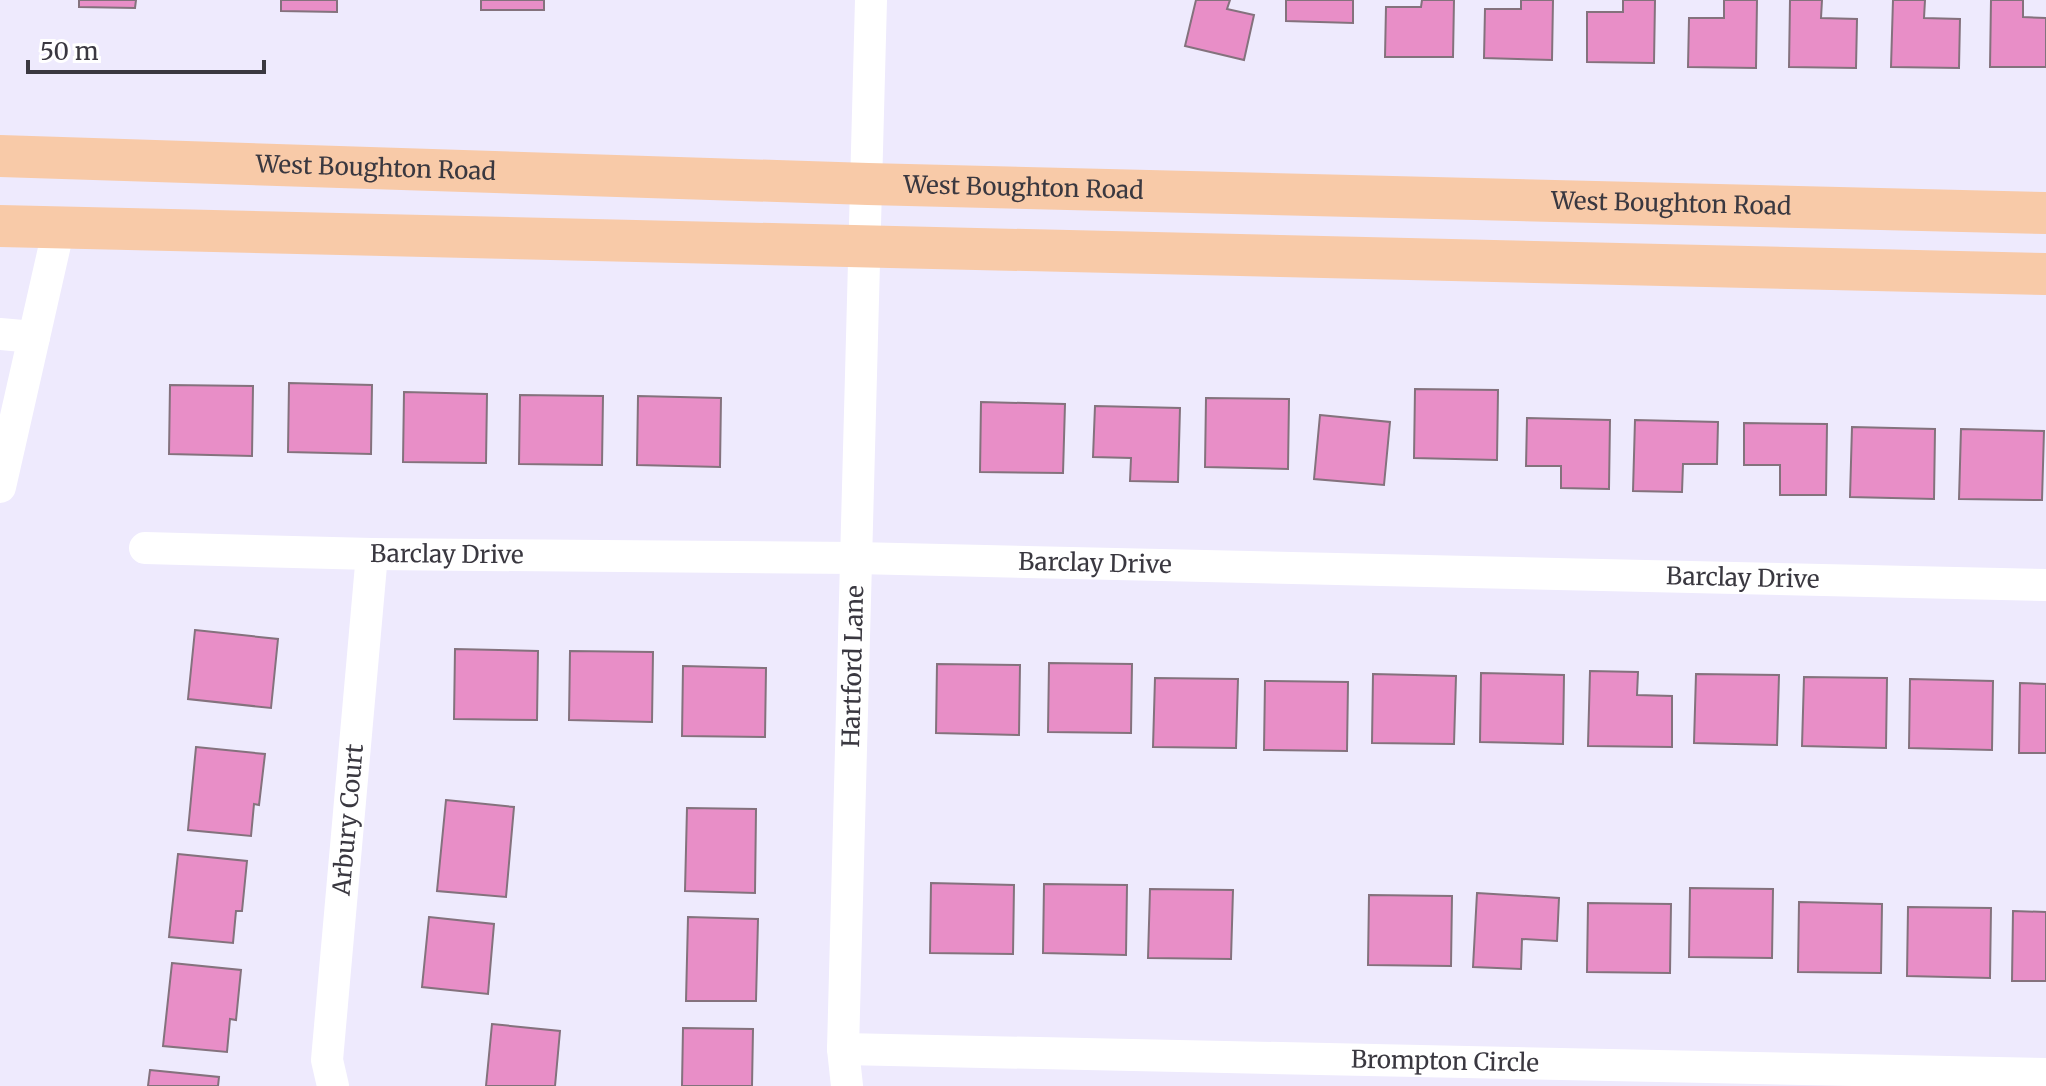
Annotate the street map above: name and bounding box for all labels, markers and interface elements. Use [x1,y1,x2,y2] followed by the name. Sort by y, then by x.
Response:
[28,24,264,74] scale bar
[40,36,99,67] text: 50 m
[254,148,496,187] street label: West Boughton Road
[902,169,1144,206] street label: West Boughton Road
[1550,185,1792,222] street label: West Boughton Road
[370,538,524,570] street label: Barclay Drive
[1018,546,1172,580] street label: Barclay Drive
[1666,560,1820,595] street label: Barclay Drive
[835,585,870,748] street label: Hartford Lane
[326,742,370,898] street label: Arbury Court
[1351,1044,1539,1078] street label: Brompton Circle

